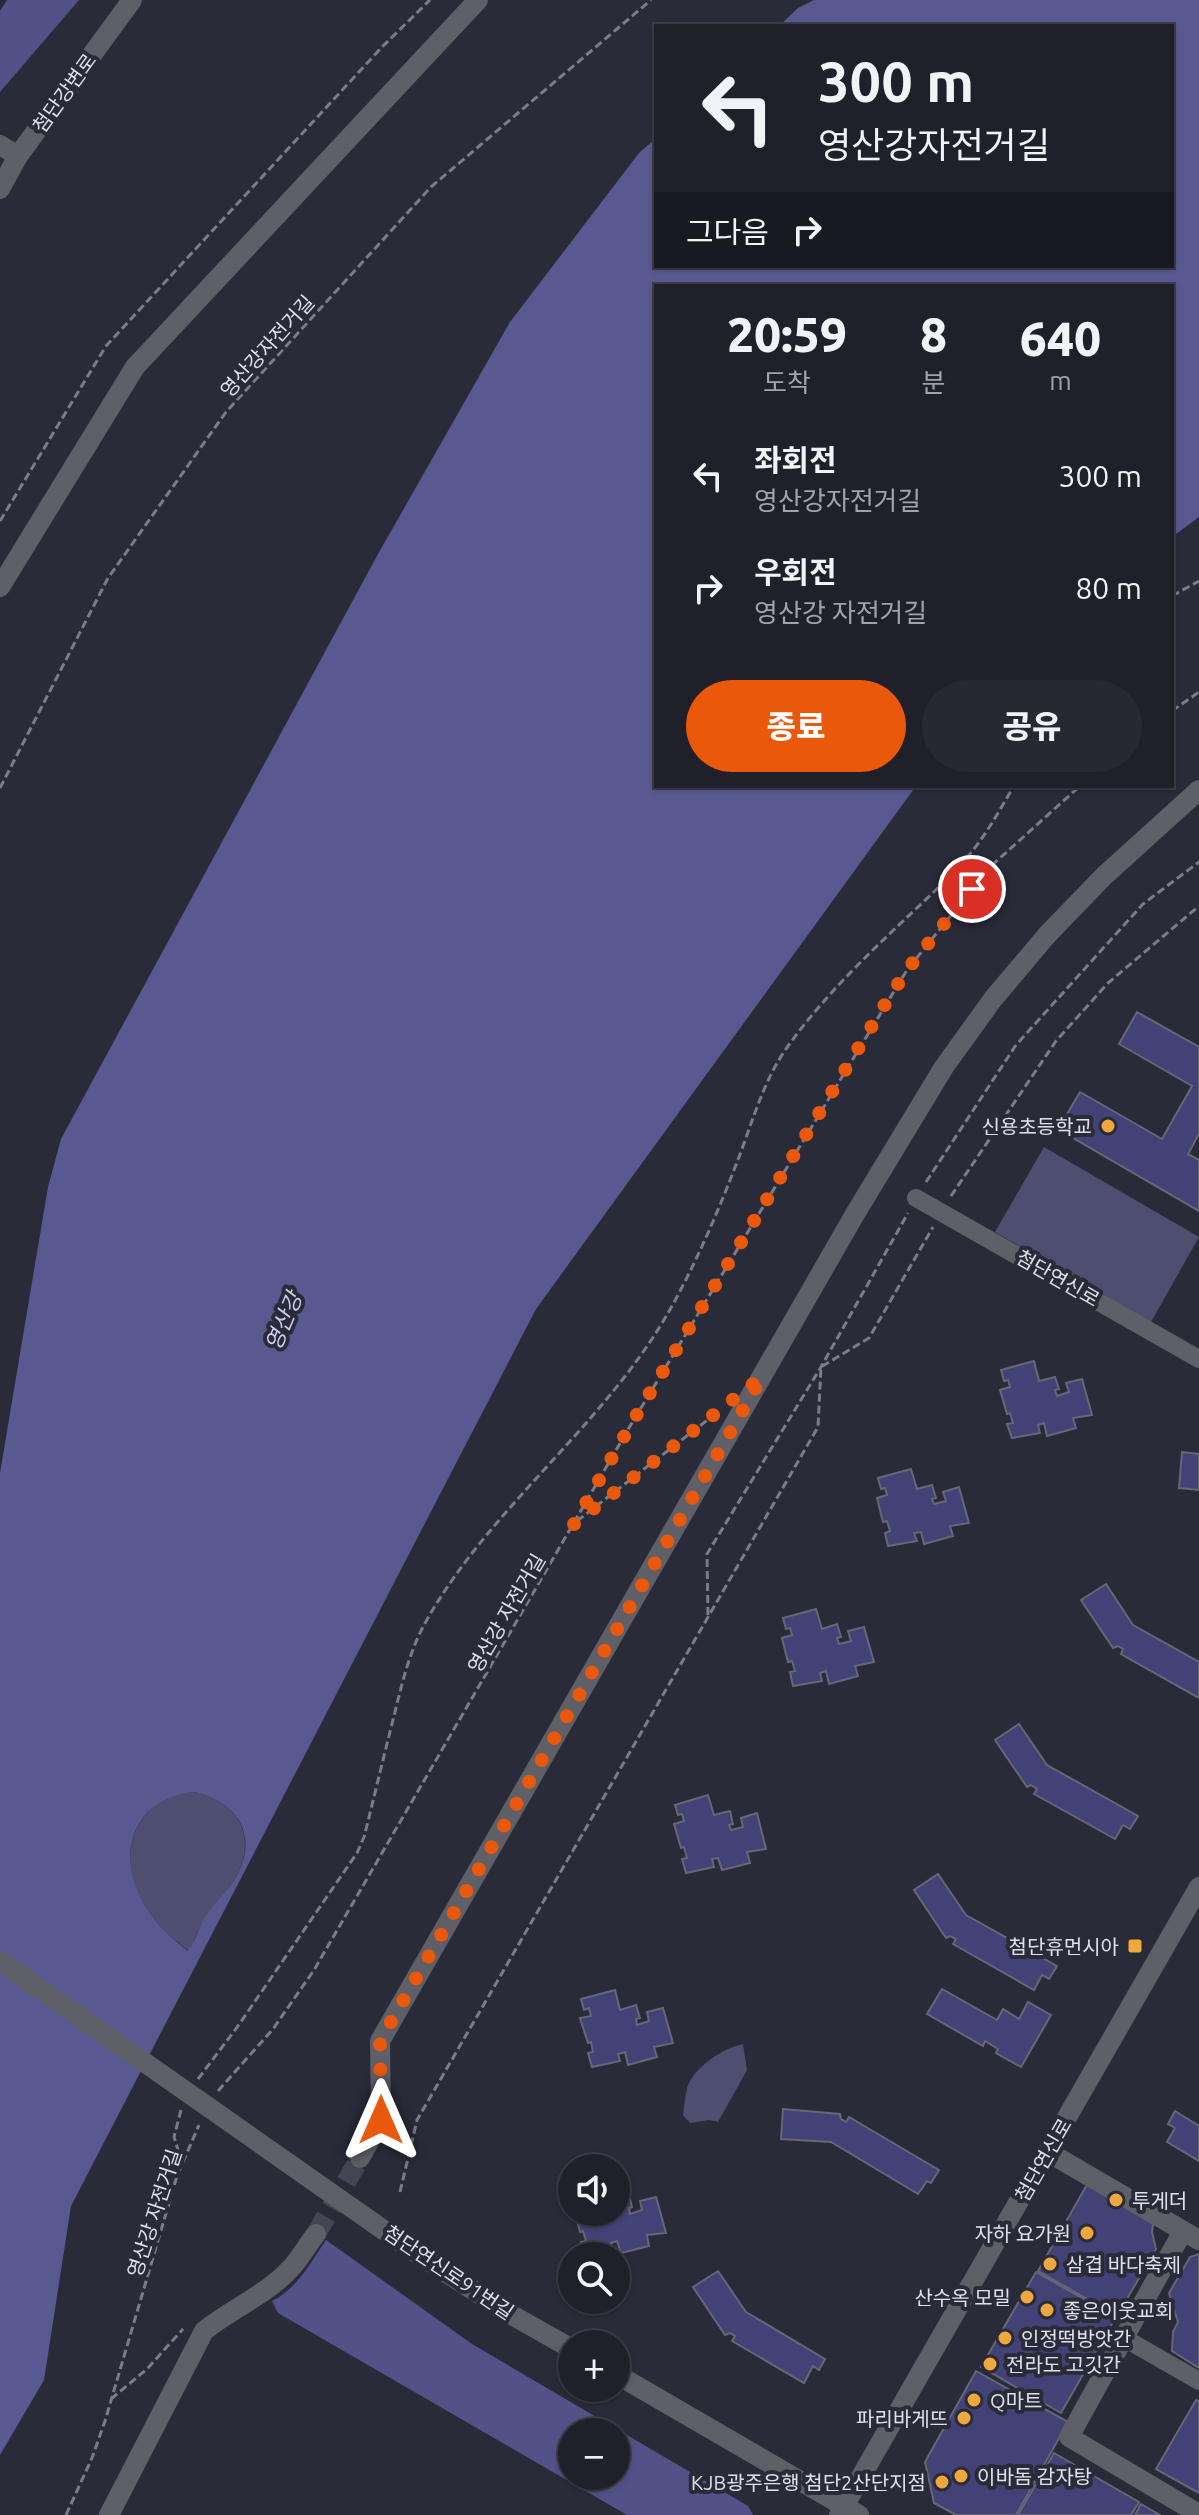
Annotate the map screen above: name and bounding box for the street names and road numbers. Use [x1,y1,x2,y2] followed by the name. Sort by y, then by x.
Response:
[28,49,100,137] street label: 첨단강변로
[215,290,319,402] street label: 영산강자전거길
[1012,1245,1104,1311] street label: 첨단연신로
[463,1549,549,1677] street label: 영산강 자전거길
[1010,2114,1076,2206] street label: 첨단연신로
[122,2146,186,2280] street label: 영산강 자전거길
[380,2220,518,2324] street label: 첨단연신로91번길

